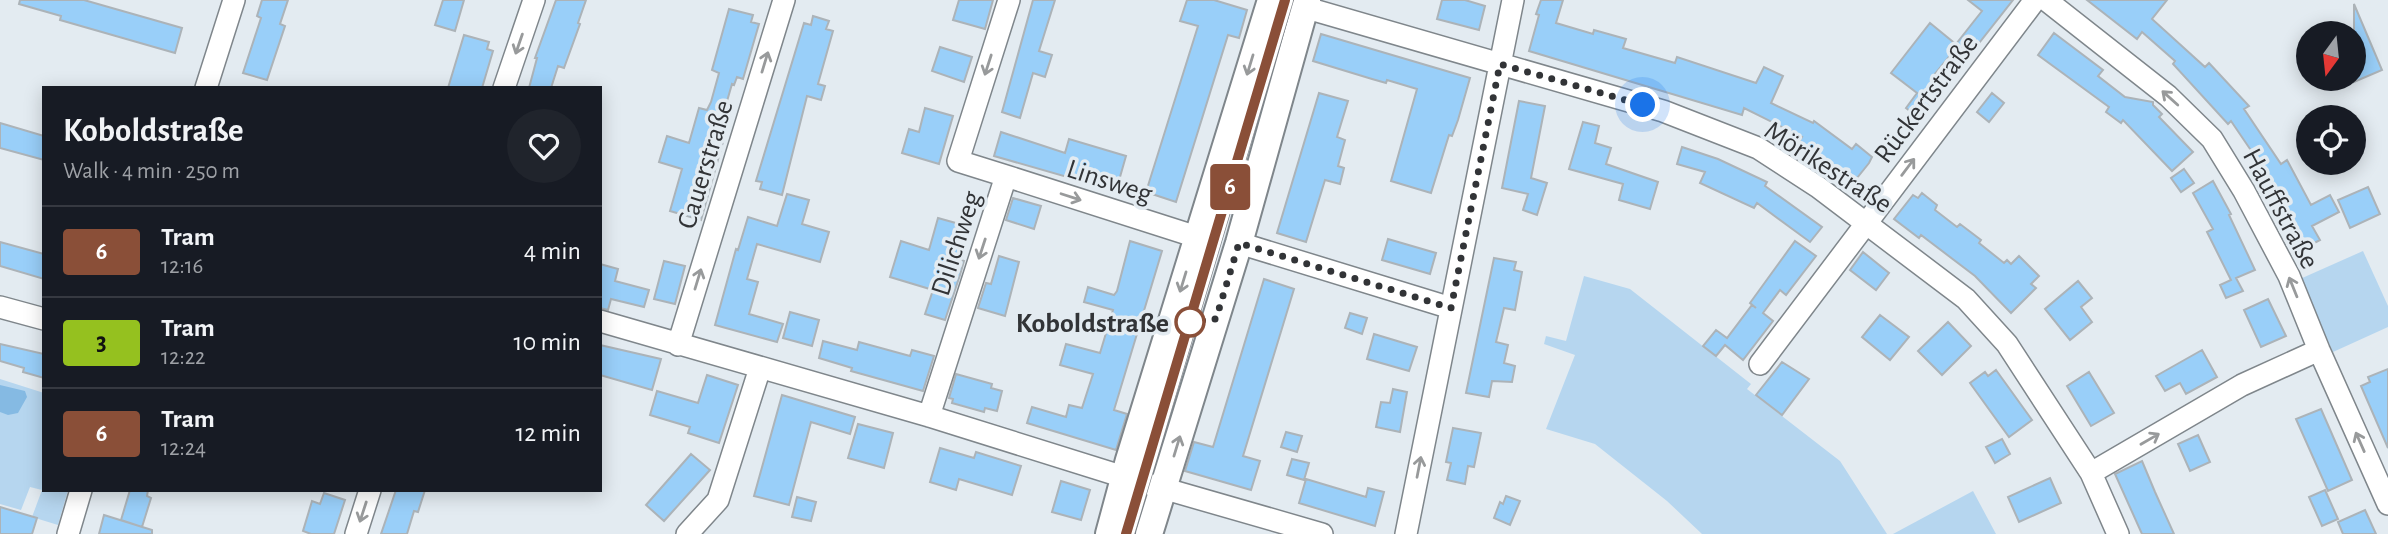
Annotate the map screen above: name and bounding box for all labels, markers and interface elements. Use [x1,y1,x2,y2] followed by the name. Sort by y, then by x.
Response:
[2296,21,2366,91] north arrow
[2296,21,2366,175] map controls
[1869,30,1984,169] street label: Rückertstraße
[512,32,524,54] one-way arrow
[759,51,772,73] one-way arrow
[981,54,994,76] one-way arrow
[1243,54,1256,76] one-way arrow
[1625,87,1660,122] your location
[2162,90,2179,107] one-way arrow
[673,97,739,232] street label: Cauerstraße
[2296,105,2366,175] button: locate
[507,109,581,183] button: heart
[63,115,244,148] text: Koboldstraße
[1759,116,1897,219] street label: Mörikestraße
[2237,144,2324,274] street label: Hauffstraße
[1063,155,1156,209] street label: Linsweg
[1901,158,1916,177] one-way arrow
[63,160,240,183] text: Walk · 4 min · 250 m
[1207,164,1253,210] line badge: 6
[1224,175,1236,199] text: 6
[927,188,987,299] street label: Dilichweg
[1059,191,1081,204] one-way arrow
[161,224,215,250] text: Tram
[524,238,581,264] text: 4 min
[975,238,987,260] one-way arrow
[96,240,107,264] text: 6
[161,255,203,278] text: 12:16
[693,269,705,291] one-way arrow
[1176,271,1188,293] one-way arrow
[2286,277,2299,298] one-way arrow
[1175,307,1205,337] marker: Koboldstraße
[1016,310,1169,338] place label: Koboldstraße
[161,315,215,341] text: Tram
[514,329,581,355] text: 10 min
[96,331,107,355] text: 3
[161,346,206,369] text: 12:22
[161,406,215,432] text: Tram
[515,420,581,446] text: 12 min
[96,422,107,446] text: 6
[2139,432,2160,445] one-way arrow
[2353,432,2366,453] one-way arrow
[1172,435,1185,457] one-way arrow
[161,437,206,460] text: 12:24
[1413,456,1427,479] one-way arrow
[356,501,369,523] one-way arrow

